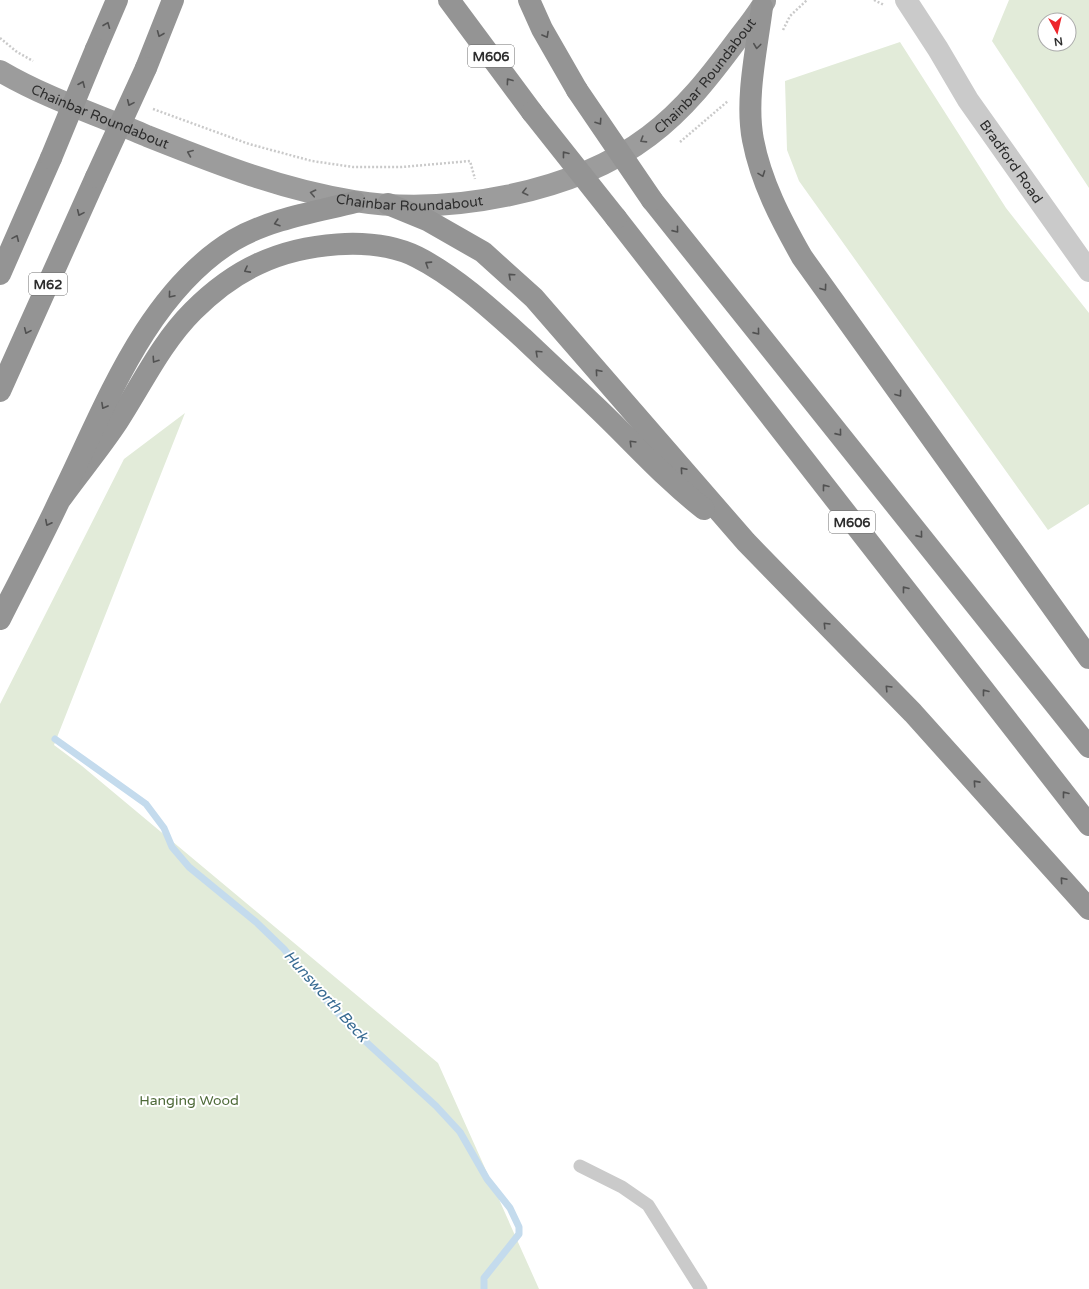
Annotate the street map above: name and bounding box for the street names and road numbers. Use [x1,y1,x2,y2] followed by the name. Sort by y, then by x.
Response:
[651,14,760,138] street label: Chainbar Roundabout
[468,45,514,67] road number: M606
[28,81,172,153] street label: Chainbar Roundabout
[976,117,1046,207] street label: Bradford Road
[335,190,485,214] street label: Chainbar Roundabout
[29,273,67,295] road number: M62
[829,511,875,533] road number: M606

